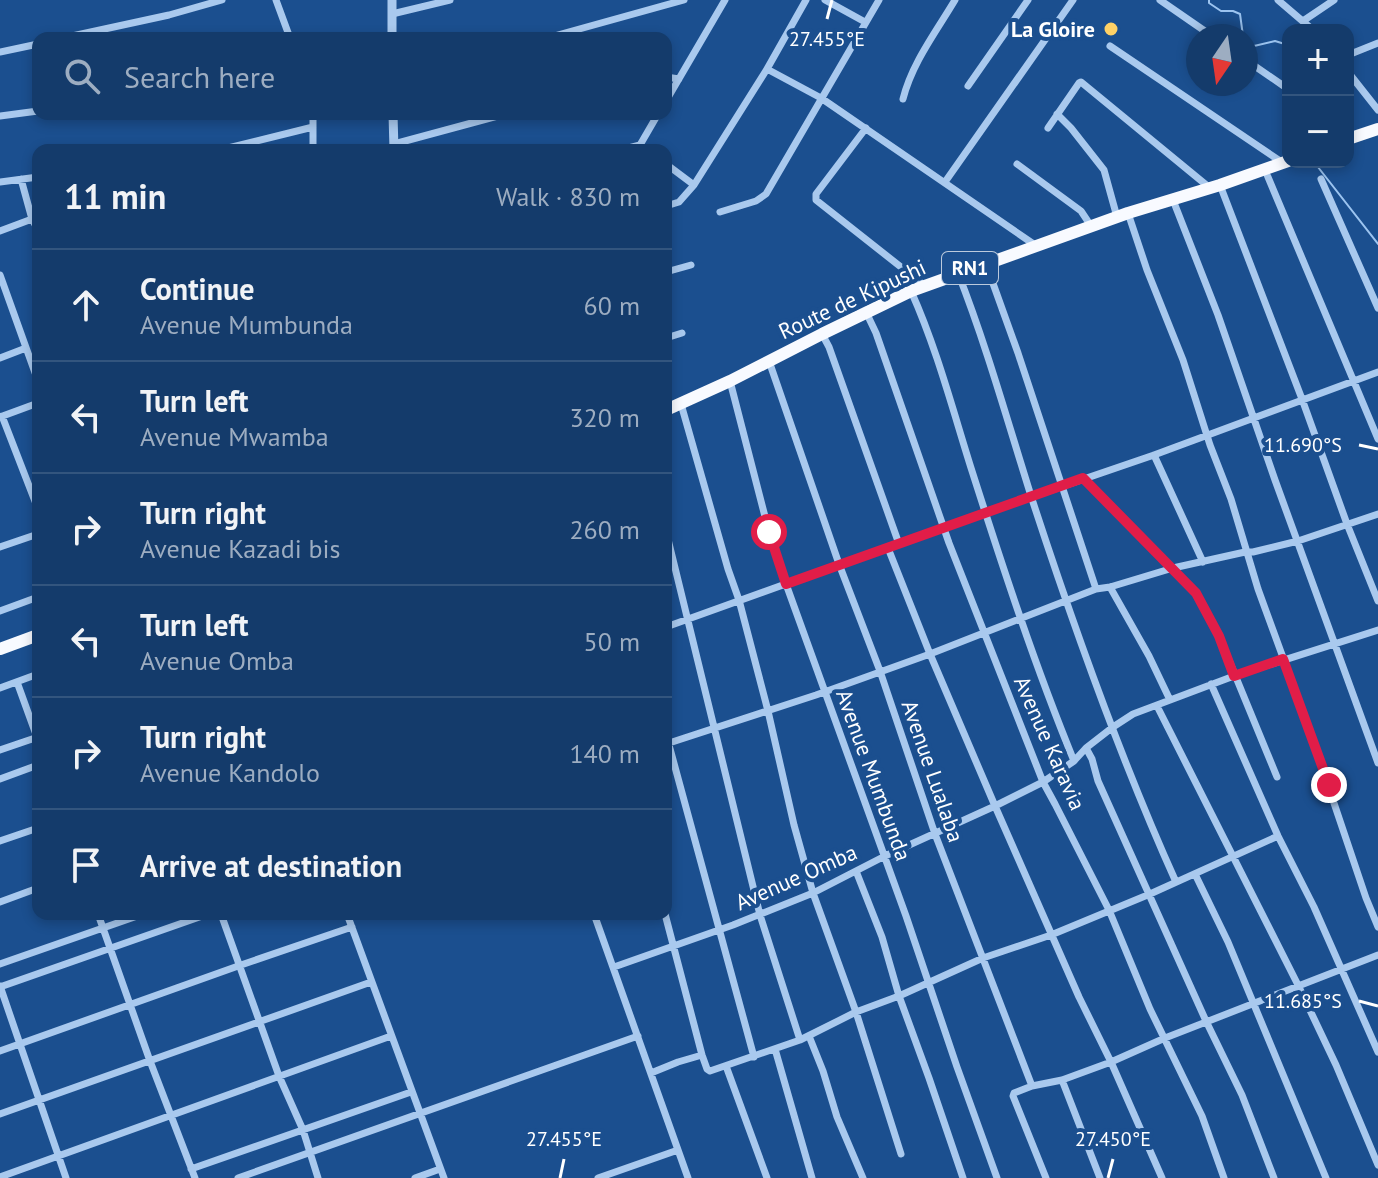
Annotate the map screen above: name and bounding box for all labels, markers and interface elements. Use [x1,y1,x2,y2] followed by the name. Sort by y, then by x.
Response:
[1011,15,1095,43] place label: La Gloire
[1102,20,1120,38] marker: La Gloire
[1186,24,1258,96] north arrow
[1282,24,1354,168] map controls
[1282,24,1354,96] button: +
[789,26,865,52] text: 27.455°E
[32,32,672,120] search box
[60,54,104,98] icon: search
[124,57,275,96] text: Search here
[1282,96,1354,168] button: −
[64,174,166,218] text: 11 min
[496,180,640,213] text: Walk · 830 m
[942,252,998,284] road number: RN1
[774,253,930,345] street label: Route de Kipushi
[140,269,254,308] text: Continue
[64,283,108,327] icon: ahead
[584,289,640,322] text: 60 m
[140,308,353,341] text: Avenue Mumbunda
[140,381,248,420] text: Turn left
[64,395,108,439] icon: left
[569,401,640,434] text: 320 m
[140,420,329,453] text: Avenue Mwamba
[1264,432,1342,458] text: 11.690°S
[140,493,266,532] text: Turn right
[64,507,108,551] icon: right
[569,513,640,546] text: 260 m
[751,514,787,550] route start
[140,532,341,565] text: Avenue Kazadi bis
[140,605,248,644] text: Turn left
[64,619,108,663] icon: left
[584,625,640,658] text: 50 m
[140,644,294,677] text: Avenue Omba
[1008,671,1092,815] street label: Avenue Karavia
[830,686,918,864] street label: Avenue Mumbunda
[896,696,970,846] street label: Avenue Lualaba
[140,717,266,756] text: Turn right
[64,731,108,775] icon: right
[569,737,640,770] text: 140 m
[140,756,320,789] text: Avenue Kandolo
[1311,767,1347,803] route end
[731,838,861,916] street label: Avenue Omba
[64,843,108,887] icon: arrive
[140,846,402,885] text: Arrive at destination
[1264,988,1342,1014] text: 11.685°S
[526,1126,602,1152] text: 27.455°E
[1075,1126,1151,1152] text: 27.450°E

